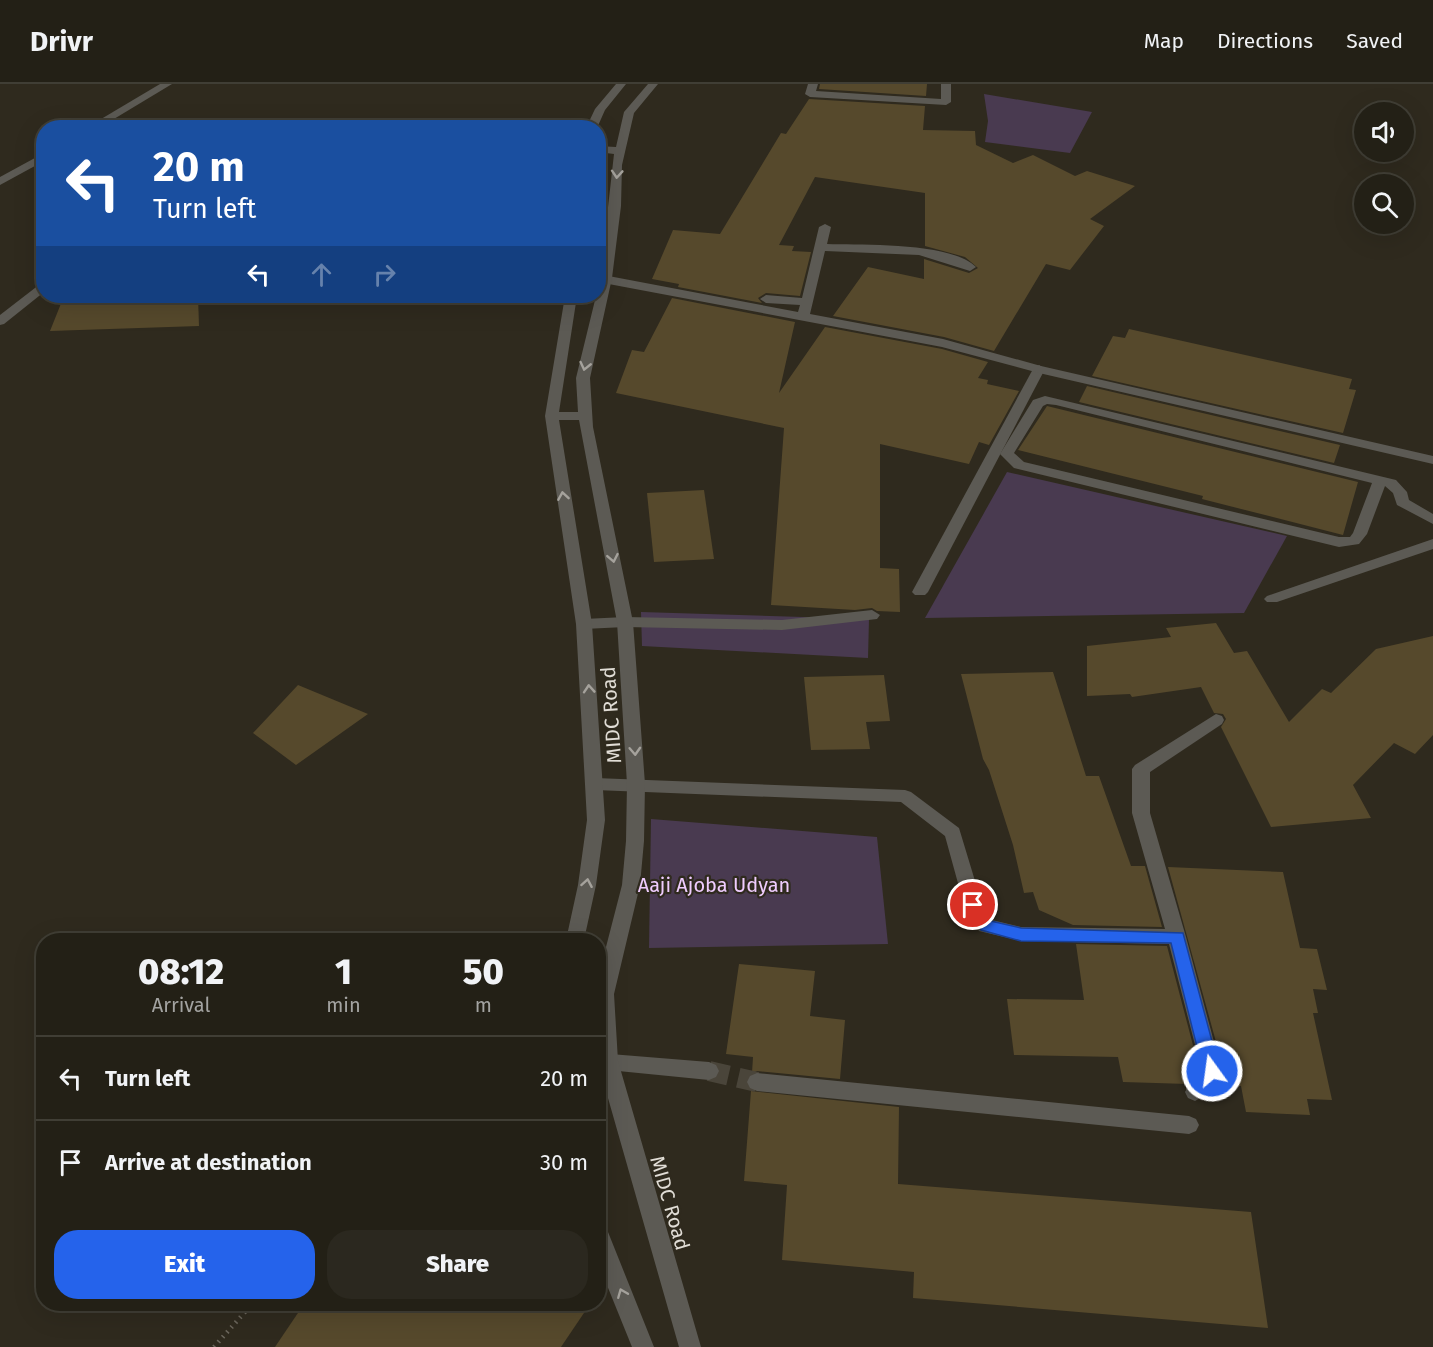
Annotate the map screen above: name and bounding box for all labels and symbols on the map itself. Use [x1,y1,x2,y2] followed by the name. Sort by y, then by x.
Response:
[610,170,623,179] one-way arrow
[580,361,593,371] one-way arrow
[557,491,570,501] one-way arrow
[605,553,618,563] one-way arrow
[596,666,626,764] street label: MIDC Road
[583,685,596,694] one-way arrow
[628,747,641,756] one-way arrow
[638,873,790,897] park label: Aaji Ajoba Udyan
[580,879,593,889] one-way arrow
[947,879,998,930] pin
[1180,1039,1244,1103] position arrow
[645,1153,695,1253] street label: MIDC Road
[617,1288,629,1299] one-way arrow

